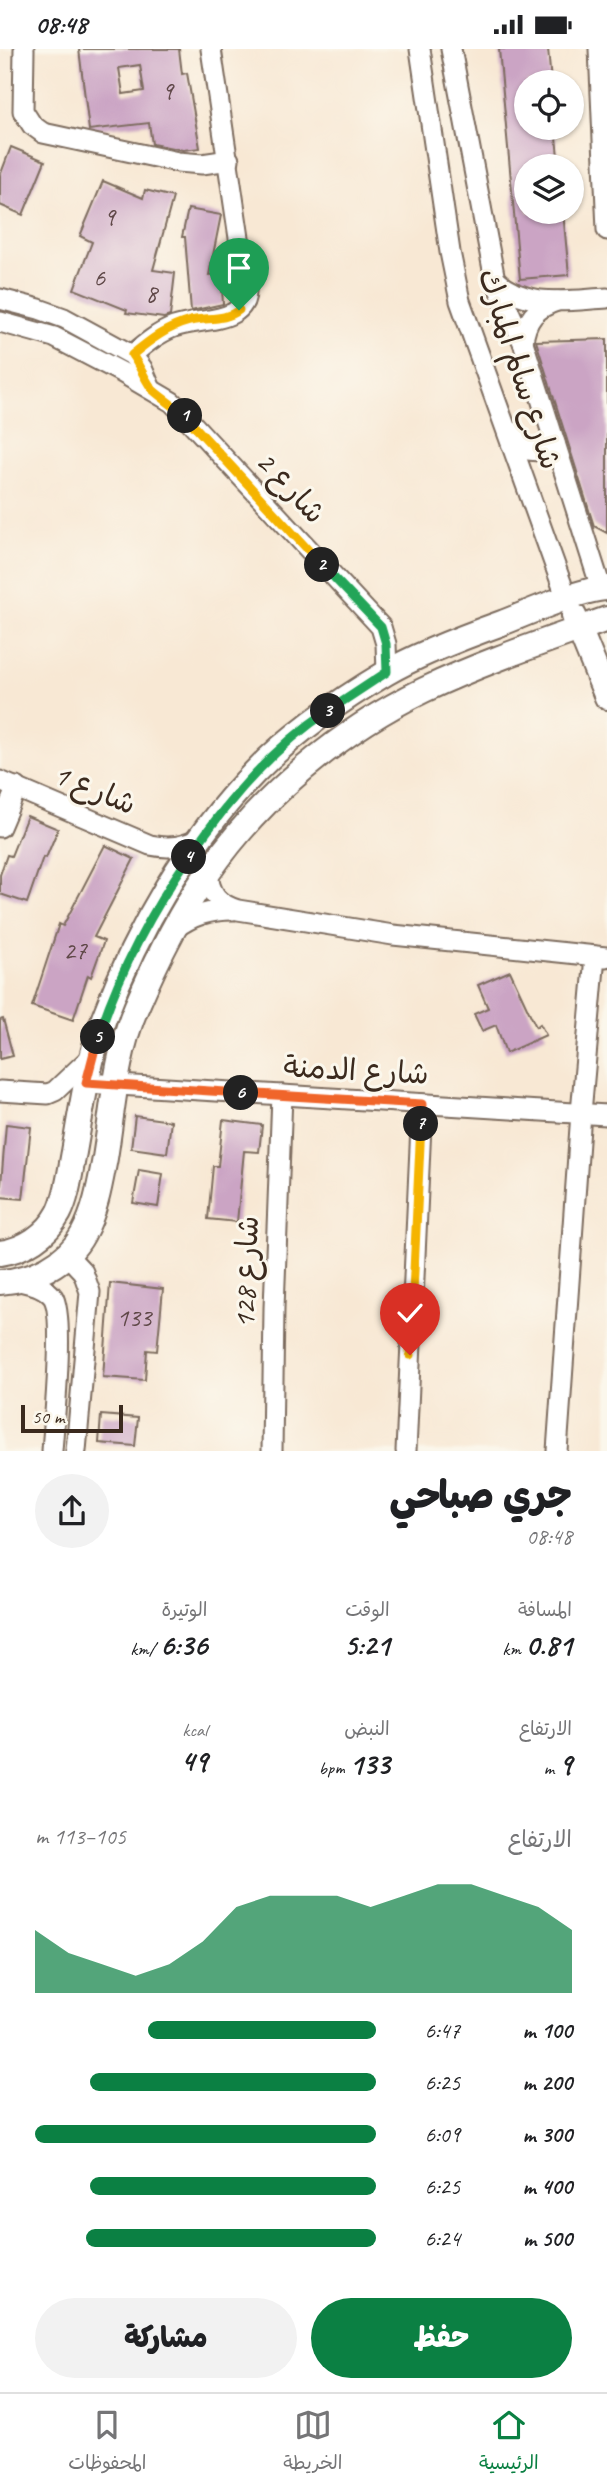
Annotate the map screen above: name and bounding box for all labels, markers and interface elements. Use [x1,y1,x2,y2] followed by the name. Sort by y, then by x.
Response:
[35,8,87,41] text: 08:48
[514,70,584,224] map controls
[514,70,584,140] button: locate
[161,74,175,107] house number: 9
[514,154,584,224] button: layers
[103,200,117,233] house number: 9
[209,238,269,310] pin
[220,249,258,287] icon: arrive
[93,261,106,294] house number: 6
[466,264,570,475] street label: شارع سالم المبارك
[145,277,159,310] house number: 8
[168,399,202,433] pin: 1
[180,403,189,427] text: 1
[246,443,334,533] street label: شارع 2
[304,547,340,583] pin: 2
[317,552,326,576] text: 2
[310,693,346,729] pin: 3
[323,698,332,722] text: 3
[47,755,142,825] street label: شارع 1
[172,839,206,875] pin: 4
[184,844,193,868] text: 4
[63,934,88,967] house number: 27
[80,1019,116,1055] pin: 5
[93,1024,102,1048] text: 5
[282,1047,430,1095] street label: شارع الدمنة
[224,1075,258,1111] pin: 6
[236,1080,245,1104] text: 6
[404,1107,438,1141] pin: 7
[416,1111,425,1135] text: 7
[225,1215,269,1329] street label: شارع 128
[380,1283,440,1355] pin
[391,1294,429,1332] icon: check
[116,1301,154,1334] house number: 133
[21,1401,122,1433] scale bar
[32,1405,64,1429] text: 50 m
[389,1472,572,1519] text: جري صباحي
[35,1474,109,1548] button: share
[526,1522,572,1551] text: 08:48
[161,1598,207,1622] text: الوتيرة
[345,1598,390,1622] text: الوقت
[518,1598,572,1622] text: المسافة
[160,1626,207,1664] text: 6:36
[344,1626,390,1664] text: 5:21
[526,1626,572,1664] text: 0.81
[130,1637,160,1661] text: /km
[502,1637,526,1661] text: km
[344,1717,390,1741] text: النبض
[519,1717,572,1741] text: الارتفاع
[182,1718,207,1742] text: kcal
[181,1742,207,1780] text: 49
[349,1745,390,1783] text: 133
[559,1745,572,1783] text: 9
[318,1756,349,1780] text: bpm
[544,1756,559,1780] text: m
[35,1822,126,1851] text: 105–113 m
[508,1825,572,1854] text: الارتفاع
[424,2016,460,2045] text: 6:47
[522,2016,572,2045] text: 100 m
[424,2068,460,2097] text: 6:25
[522,2068,572,2097] text: 200 m
[424,2120,460,2149] text: 6:09
[522,2120,572,2149] text: 300 m
[424,2172,460,2201] text: 6:25
[522,2172,572,2201] text: 400 m
[424,2224,460,2253] text: 6:24
[523,2224,572,2253] text: 500 m
[35,2298,297,2378] button: مشاركة
[311,2298,572,2378] button: حفظ
[68,2406,147,2479] tab: المحفوظات
[283,2406,342,2479] tab: الخريطة
[479,2406,539,2479] tab: الرئيسية

